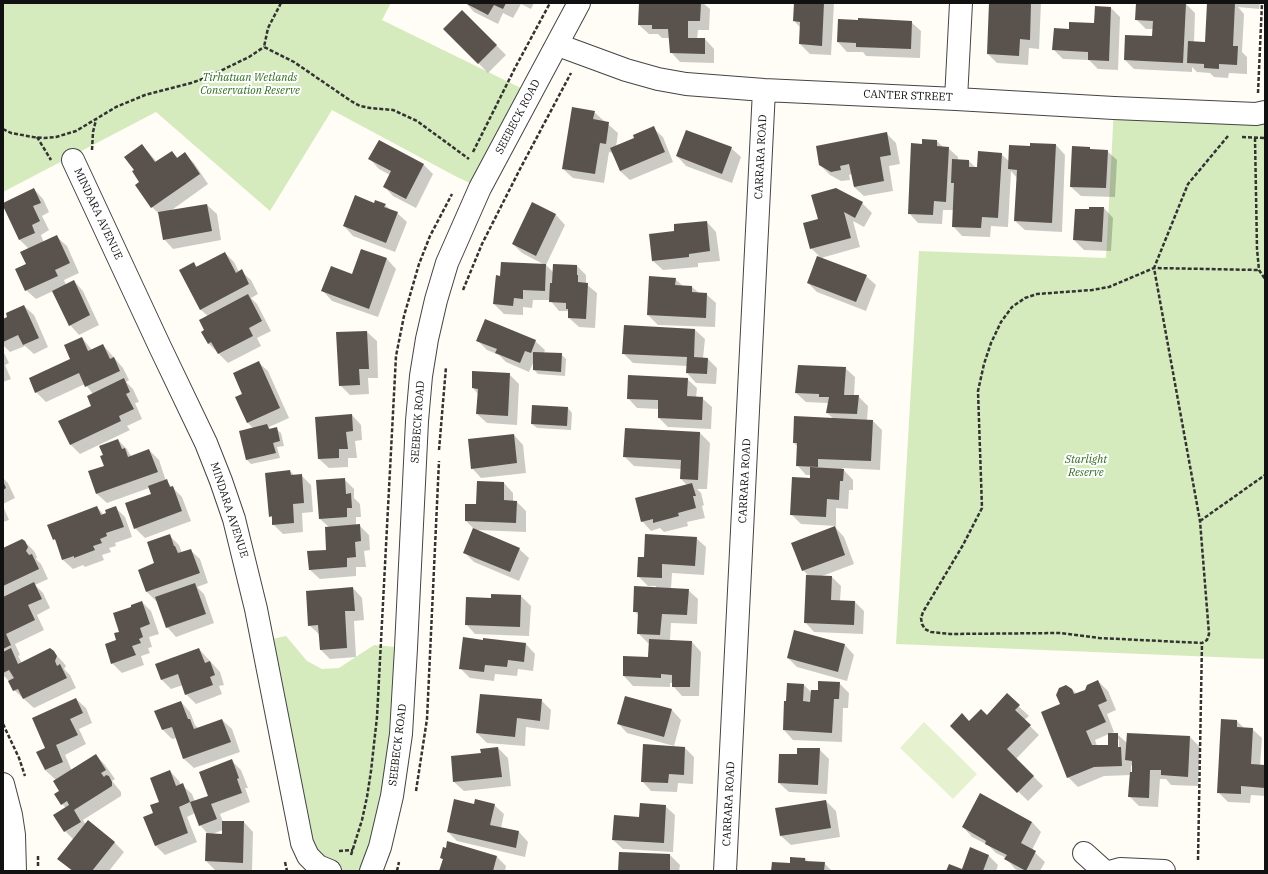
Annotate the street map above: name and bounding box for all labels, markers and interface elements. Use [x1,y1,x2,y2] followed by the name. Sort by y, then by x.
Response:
[200,71,300,97] park label: Tirhatuan Wetlands Conservation Reserve
[493,77,543,157] street label: SEEBECK ROAD
[863,88,953,104] street label: CANTER STREET
[752,114,770,200] street label: CARRARA ROAD
[71,166,125,262] street label: MINDARA AVENUE
[409,380,427,464] street label: SEEBECK ROAD
[736,438,754,524] street label: CARRARA ROAD
[1065,453,1107,479] park label: Starlight Reserve
[207,461,251,559] street label: MINDARA AVENUE
[386,703,410,787] street label: SEEBECK ROAD
[720,761,738,847] street label: CARRARA ROAD

